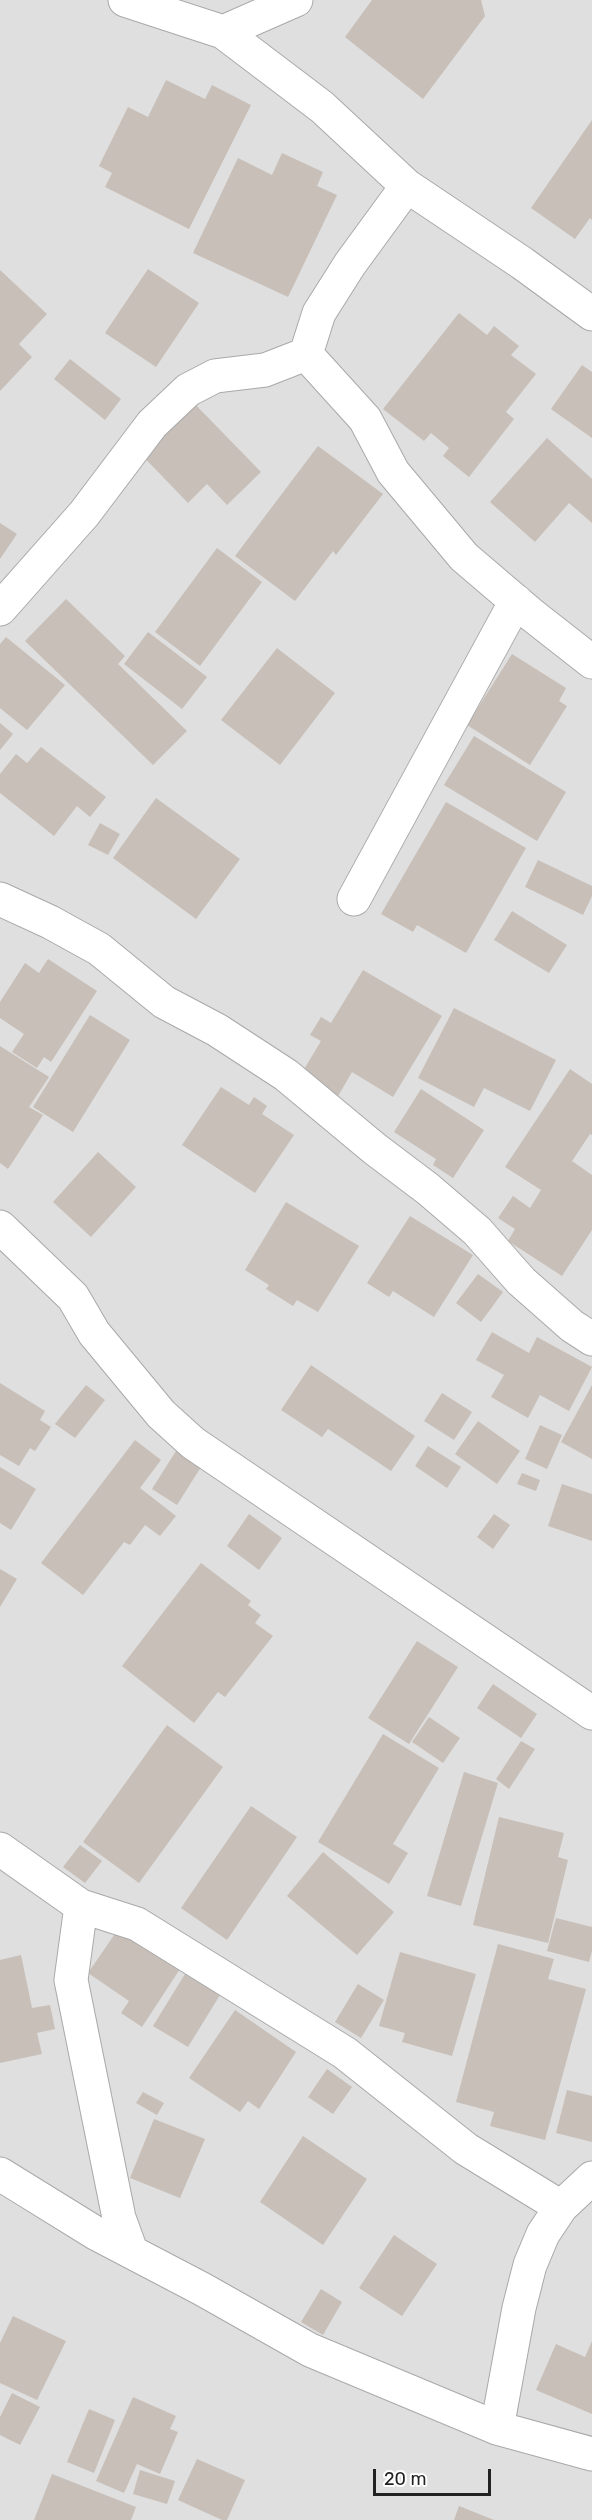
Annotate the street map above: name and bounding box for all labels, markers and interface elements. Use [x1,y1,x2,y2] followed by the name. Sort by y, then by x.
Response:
[376,2457,494,2495] scale bar
[384,2468,426,2490] text: 20 m

